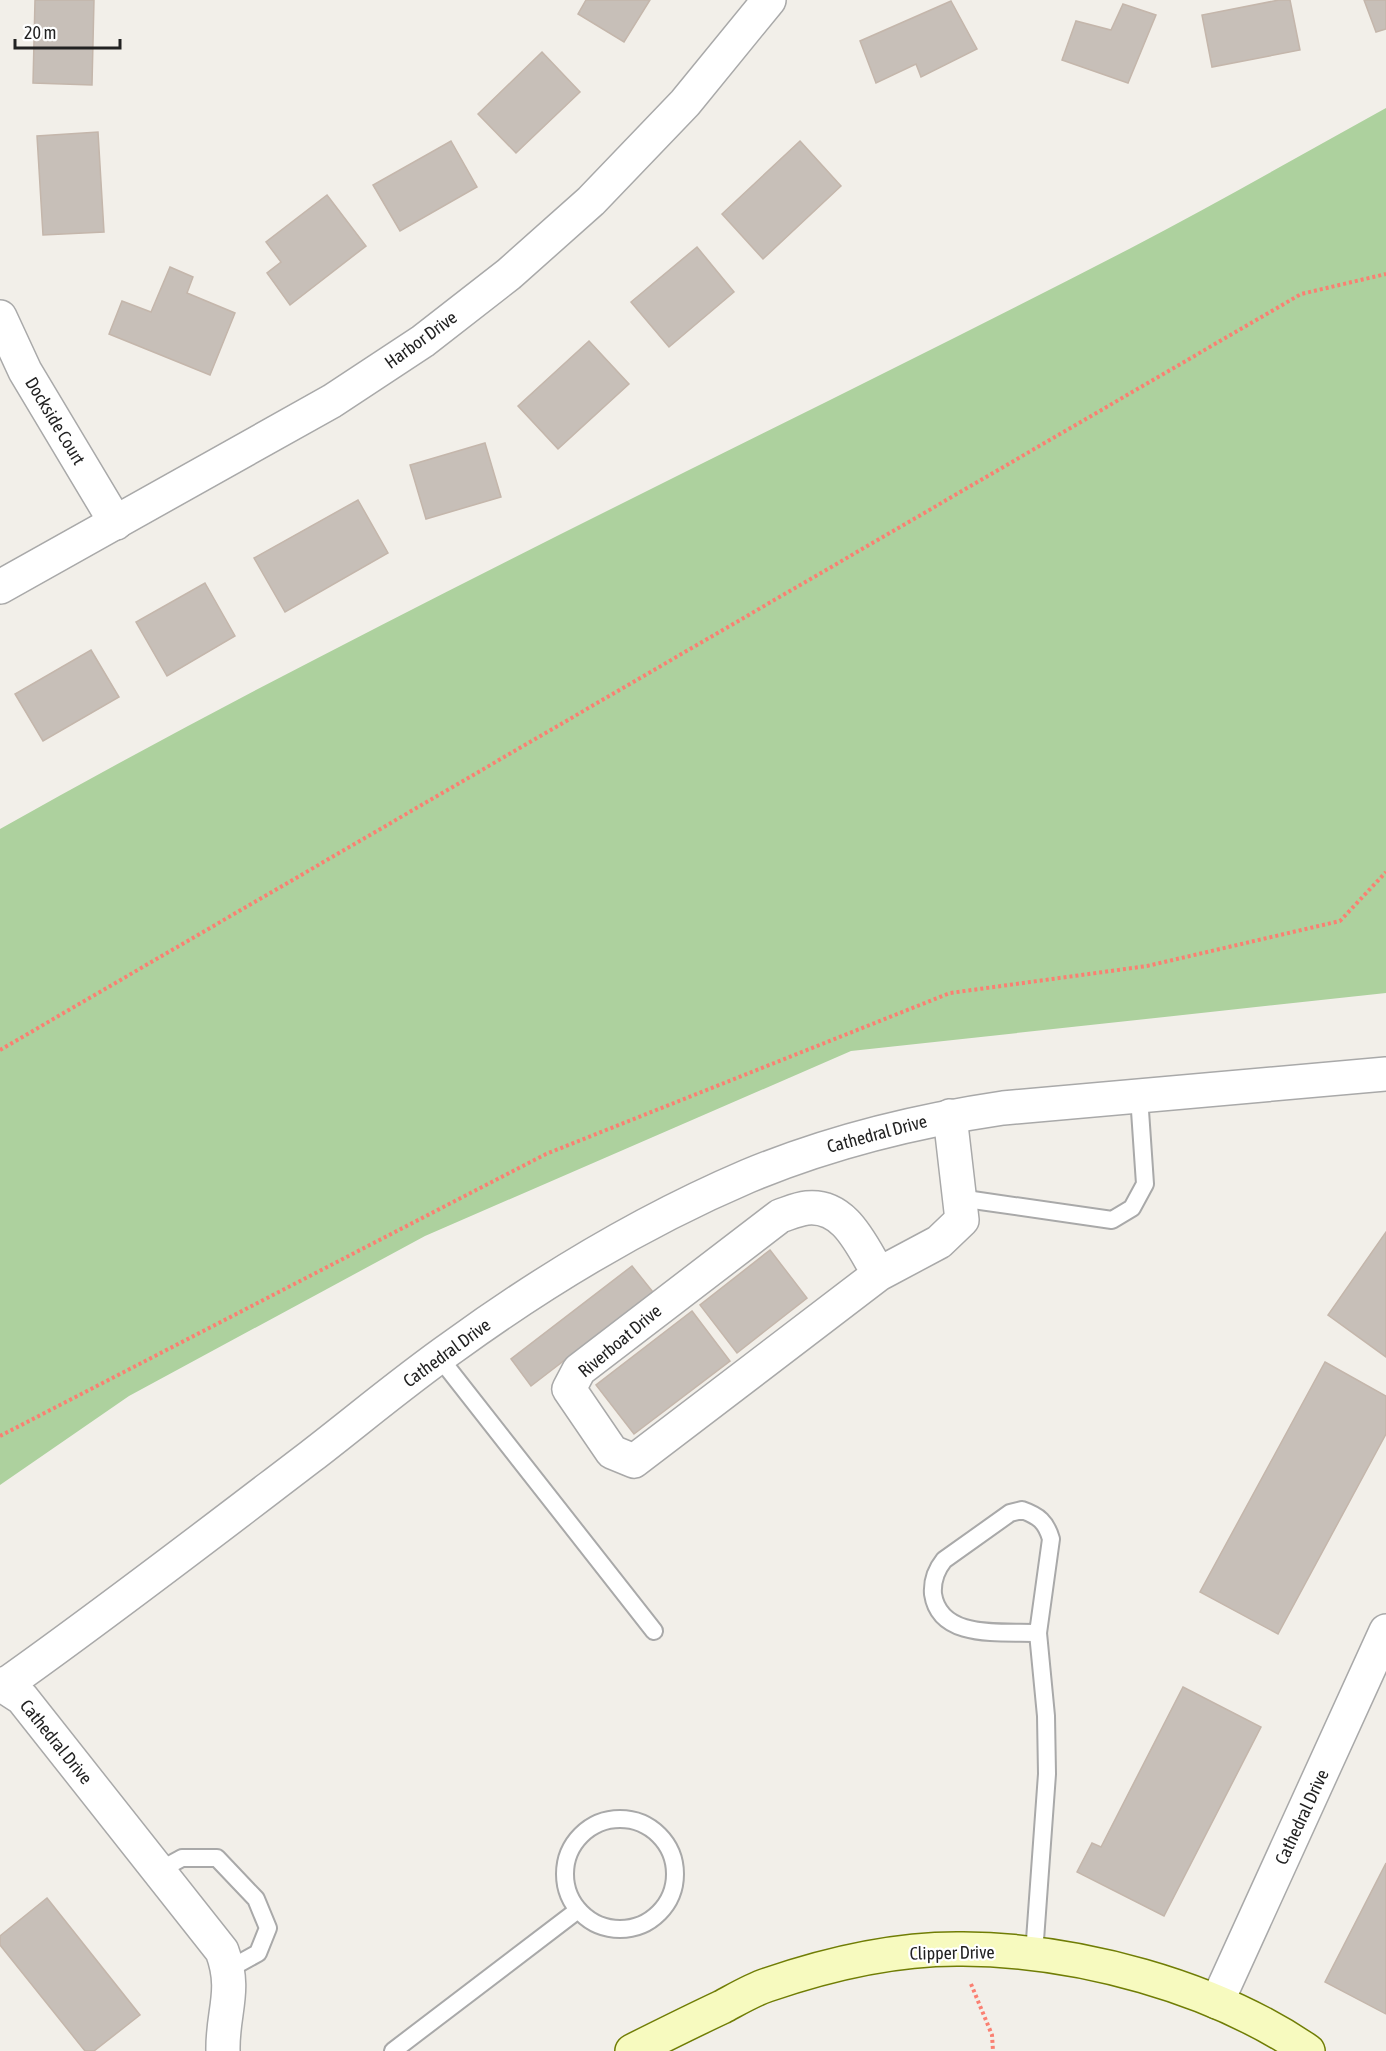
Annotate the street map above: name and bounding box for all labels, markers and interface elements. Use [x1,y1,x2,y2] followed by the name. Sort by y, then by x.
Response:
[15,12,120,50] scale bar
[24,22,56,43] text: 20 m
[381,306,461,373] street label: Harbor Drive
[21,373,90,468] street label: Dockside Court
[825,1110,929,1157] street label: Cathedral Drive
[574,1300,665,1381] street label: Riverboat Drive
[399,1314,494,1391] street label: Cathedral Drive
[16,1695,97,1788] street label: Cathedral Drive
[1270,1766,1333,1868] street label: Cathedral Drive
[909,1941,995,1964] street label: Clipper Drive

